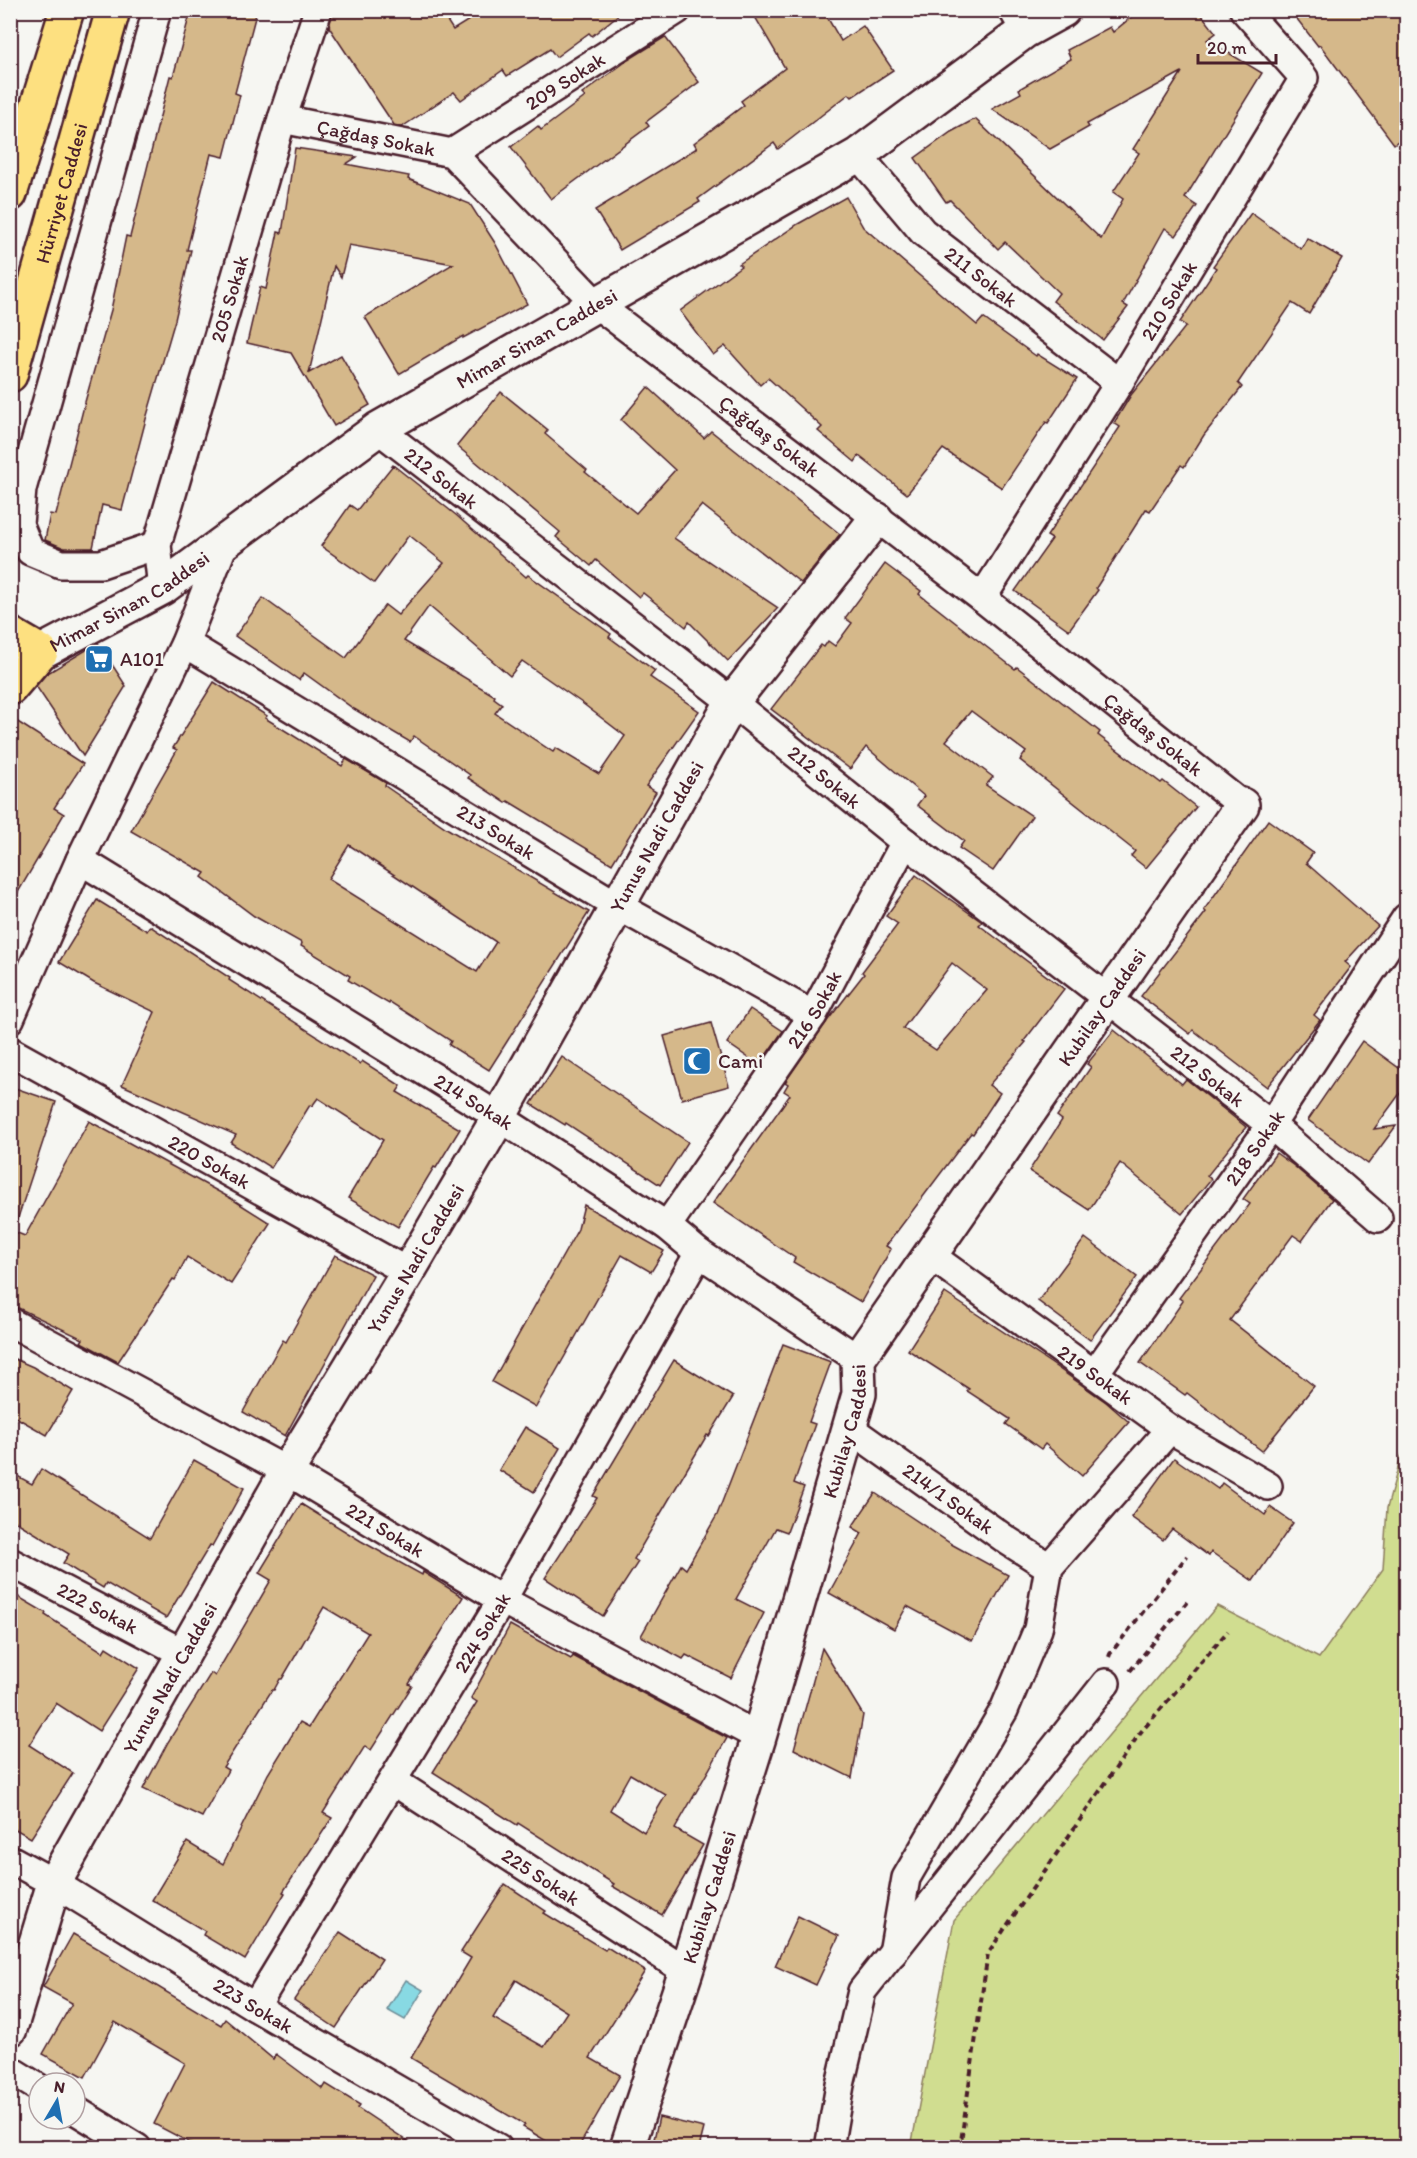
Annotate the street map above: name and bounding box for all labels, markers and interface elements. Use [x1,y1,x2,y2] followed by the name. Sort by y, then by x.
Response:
[1198,27,1276,65] scale bar
[1207,37,1247,59] text: 20 m
[521,47,609,115] street label: 209 Sokak
[315,114,438,162] street label: Çağdaş Sokak
[30,120,93,266] street label: Hürriyet Caddesi
[940,241,1022,312] street label: 211 Sokak
[205,252,253,345] street label: 205 Sokak
[1136,257,1202,345] street label: 210 Sokak
[452,283,621,394] street label: Mimar Sinan Caddesi
[714,390,825,482] street label: Çağdaş Sokak
[400,442,483,514] street label: 212 Sokak
[45,545,214,657] street label: Mimar Sinan Caddesi
[83,643,115,675] supermarket icon: A101
[120,647,164,671] place label: A101
[1099,687,1208,782] street label: Çağdaş Sokak
[783,740,866,813] street label: 212 Sokak
[604,757,709,917] street label: Yunus Nadi Caddesi
[453,799,540,865] street label: 213 Sokak
[1053,944,1151,1071] street label: Kubilay Caddesi
[782,966,847,1053] street label: 216 Sokak
[1166,1040,1249,1112] street label: 212 Sokak
[681,1045,713,1077] mosque icon: Cami
[718,1049,763,1073] place label: Cami
[430,1068,518,1135] street label: 214 Sokak
[1220,1105,1290,1190] street label: 218 Sokak
[164,1129,254,1194] street label: 220 Sokak
[362,1179,469,1338] street label: Yunus Nadi Caddesi
[1053,1340,1137,1410] street label: 219 Sokak
[817,1364,871,1501] street label: Kubilay Caddesi
[898,1458,998,1539] street label: 214/1 Sokak
[342,1497,429,1562] street label: 221 Sokak
[53,1577,142,1639] street label: 222 Sokak
[449,1588,516,1677] street label: 224 Sokak
[118,1598,222,1758] street label: Yunus Nadi Caddesi
[677,1828,741,1966] street label: Kubilay Caddesi
[497,1843,584,1911] street label: 225 Sokak
[209,1972,297,2038] street label: 223 Sokak
[27,2071,87,2131] north arrow
[53,2076,66,2097] text: N

